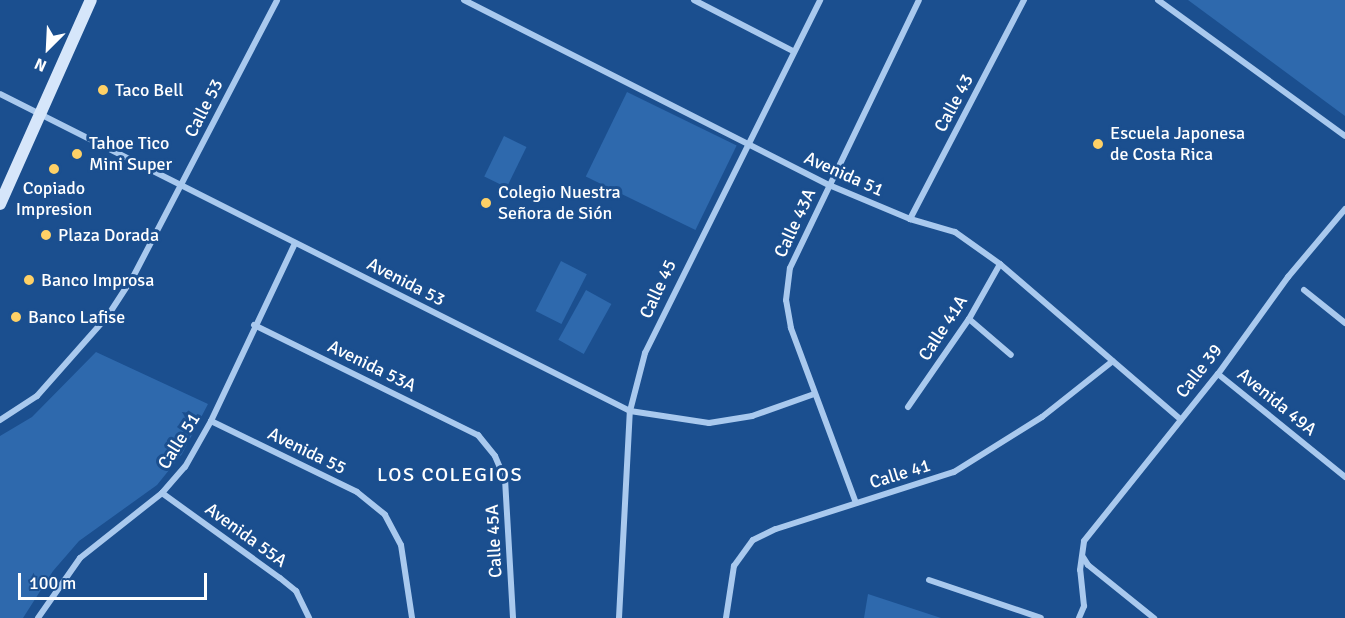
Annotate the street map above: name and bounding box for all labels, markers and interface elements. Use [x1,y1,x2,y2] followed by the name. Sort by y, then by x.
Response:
[18,18,78,78] north arrow
[32,53,50,76] text: N
[930,70,978,136] street label: Calle 43
[180,75,228,141] street label: Calle 53
[115,79,184,101] place label: Taco Bell
[96,83,110,97] marker: Taco Bell
[1110,123,1245,166] place label: Escuela Japonesa de Costa Rica
[89,133,172,176] place label: Tahoe Tico Mini Super
[1091,137,1105,151] marker: Escuela Japonesa de Costa Rica
[70,147,84,161] marker: Tahoe Tico Mini Super
[801,147,887,201] street label: Avenida 51
[47,162,61,176] marker: Copiado Impresion
[16,178,92,220] place label: Copiado Impresion
[498,182,621,224] place label: Colegio Nuestra Señora de Sión
[770,185,820,261] street label: Calle 43A
[479,196,493,210] marker: Colegio Nuestra Señora de Sión
[58,224,159,246] place label: Plaza Dorada
[39,228,53,242] marker: Plaza Dorada
[363,253,449,311] street label: Avenida 53
[635,256,681,322] street label: Calle 45
[41,269,154,291] place label: Banco Improsa
[22,273,36,287] marker: Banco Improsa
[914,291,972,365] street label: Calle 41A
[28,306,125,328] place label: Banco Lafise
[9,310,23,324] marker: Banco Lafise
[324,335,420,397] street label: Avenida 53A
[1171,340,1227,402] street label: Calle 39
[1233,364,1321,440] street label: Avenida 49A
[153,409,205,473] street label: Calle 51
[264,423,350,479] street label: Avenida 55
[867,455,933,493] street label: Calle 41
[377,462,523,486] district label: LOS COLEGIOS
[201,498,291,572] street label: Avenida 55A
[481,504,507,578] street label: Calle 45A
[21,561,210,599] scale bar
[29,572,76,594] text: 100 m

